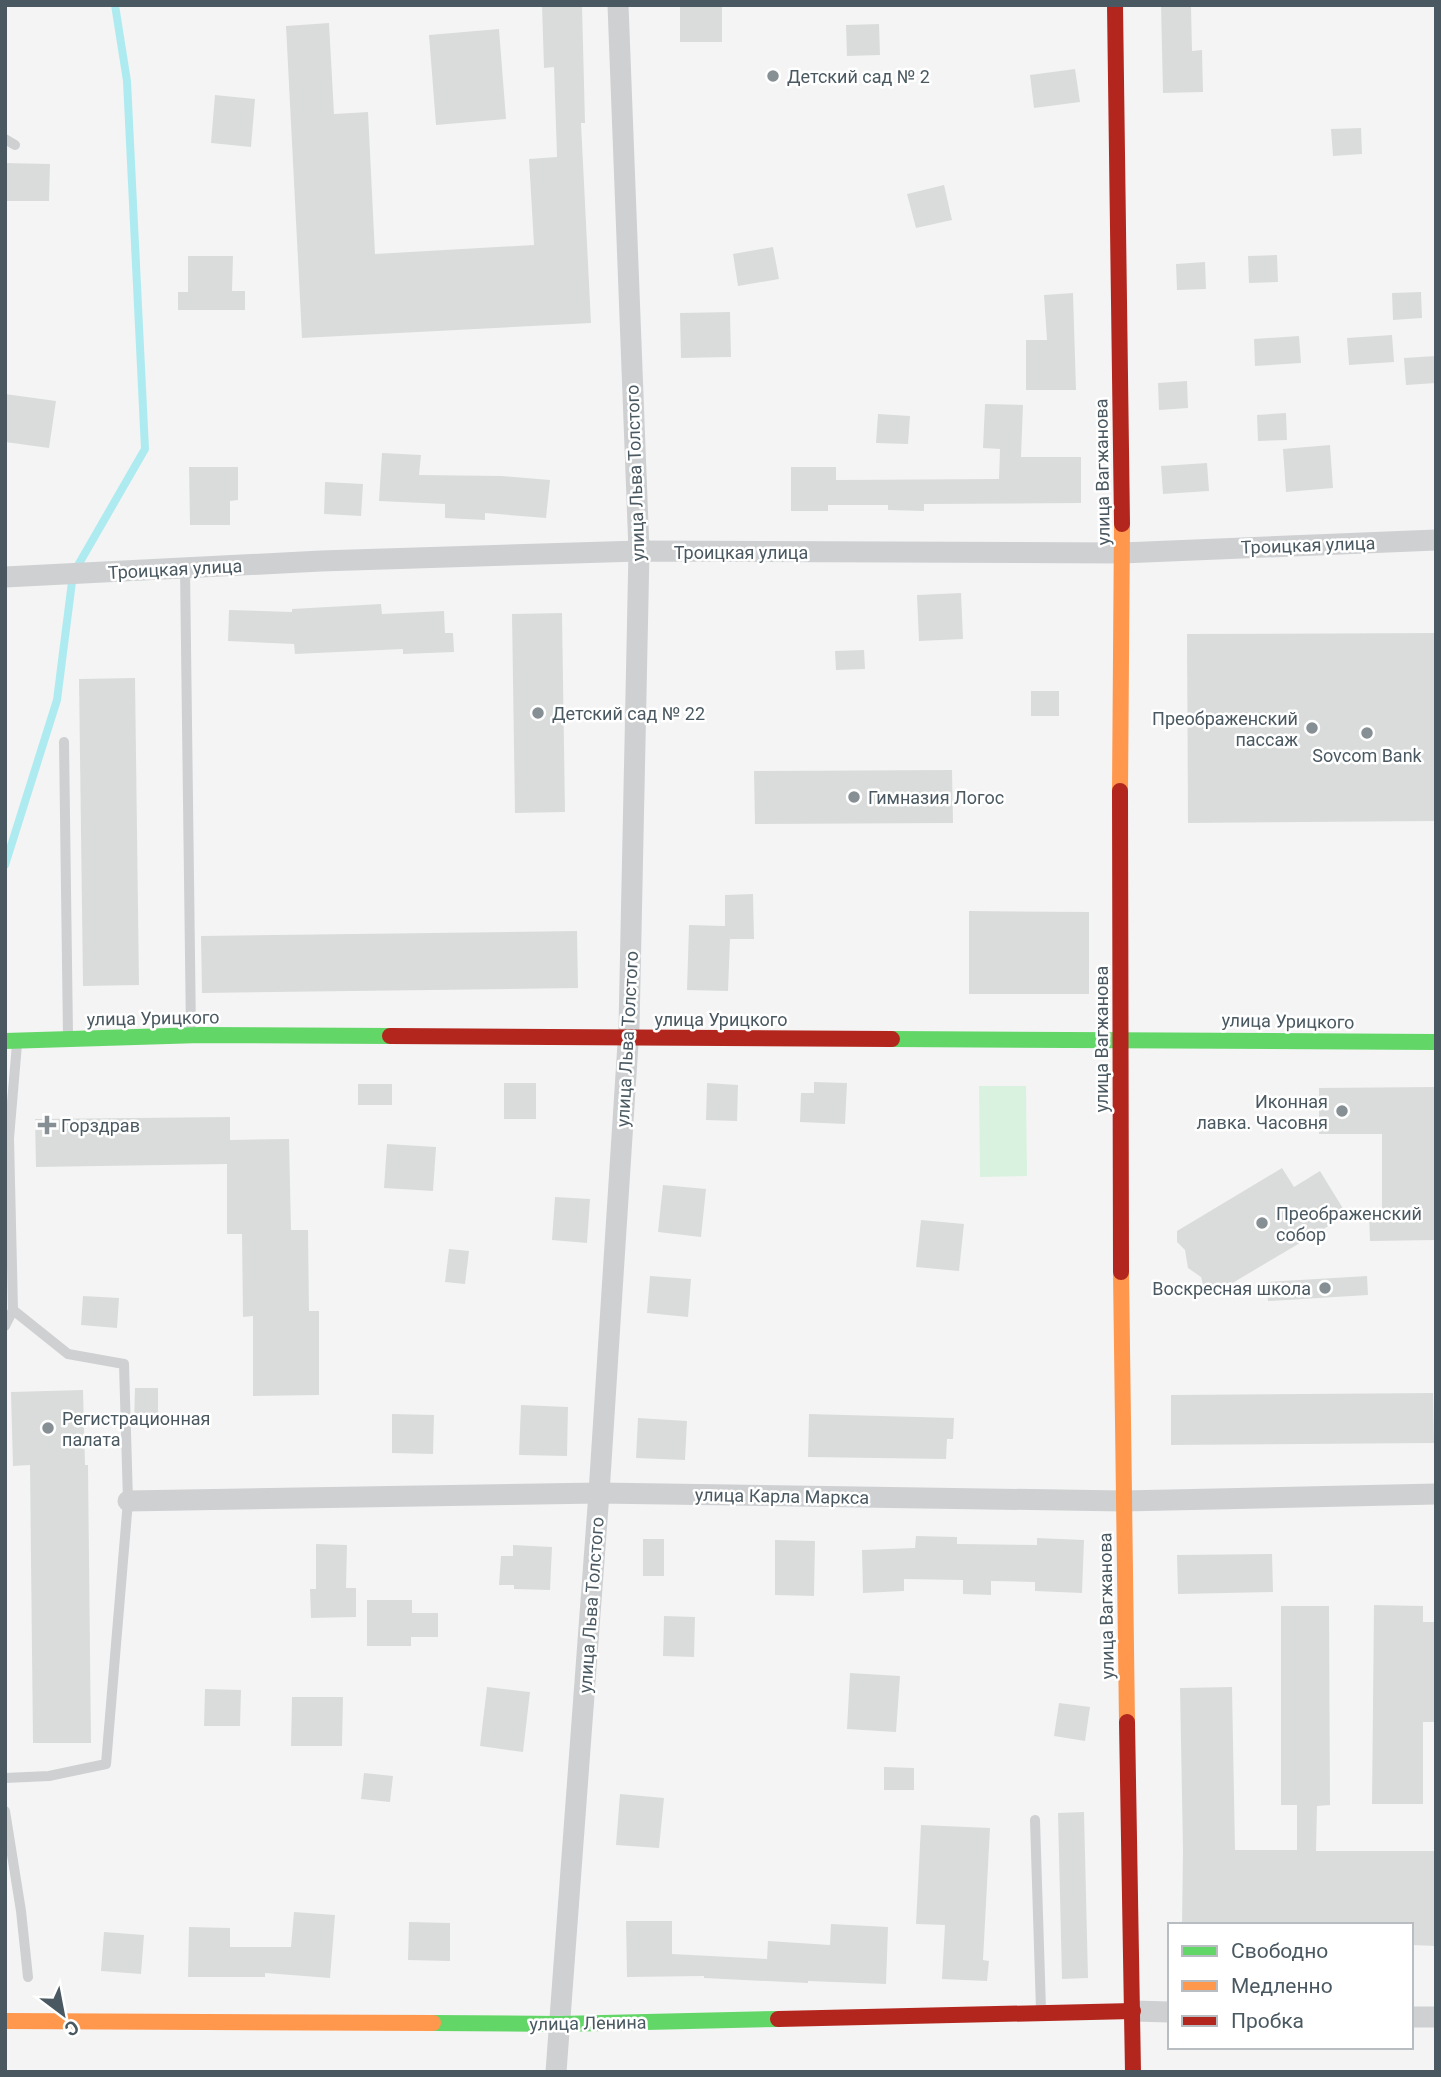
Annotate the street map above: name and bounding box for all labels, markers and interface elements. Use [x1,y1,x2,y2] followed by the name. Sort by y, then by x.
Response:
[787,66,930,87] place label: Детский сад № 2
[765,68,781,84] marker: Детский сад № 2
[621,384,649,562] street label: улица Льва Толстого
[1090,398,1114,546] street label: улица Вагжанова
[1240,532,1376,558] street label: Троицкая улица
[674,542,808,563] street label: Троицкая улица
[107,555,243,583] street label: Троицкая улица
[552,703,705,724] place label: Детский сад № 22
[530,705,546,721] marker: Детский сад № 22
[1152,708,1298,750] place label: Преображенский пассаж
[1304,720,1320,736] marker: Преображенский пассаж
[1359,725,1375,741] marker: Sovcom Bank
[1312,745,1423,766] place label: Sovcom Bank
[868,787,1004,808] place label: Гимназия Логос
[846,789,862,805] marker: Гимназия Логос
[612,950,642,1128] street label: улица Льва Толстого
[1091,966,1112,1112] street label: улица Вагжанова
[86,1006,220,1030] street label: улица Урицкого
[655,1009,787,1030] street label: улица Урицкого
[1221,1009,1355,1033] street label: улица Урицкого
[1196,1091,1328,1133] place label: Иконная лавка. Часовня
[1334,1103,1350,1119] marker: Иконная лавка. Часовня
[61,1115,140,1136] place label: Горздрав
[39,1117,55,1133] marker: Горздрав
[1276,1203,1422,1245] place label: Преображенский собор
[1254,1215,1270,1231] marker: Преображенский собор
[1152,1278,1311,1299] place label: Воскресная школа
[1317,1280,1333,1296] marker: Воскресная школа
[62,1408,210,1450] place label: Регистрационная палата
[40,1420,56,1436] marker: Регистрационная палата
[695,1484,869,1508] street label: улица Карла Маркса
[574,1516,608,1694] street label: улица Льва Толстого
[1094,1532,1118,1680] street label: улица Вагжанова
[1168,1923,1413,2049] legend
[1231,1939,1328,1963] text: Свободно
[1231,1974,1333,1998] text: Медленно
[28,1979,98,2049] north arrow
[1231,2009,1304,2033] text: Пробка
[529,2011,647,2035] street label: улица Ленина
[60,2015,83,2041] text: С

